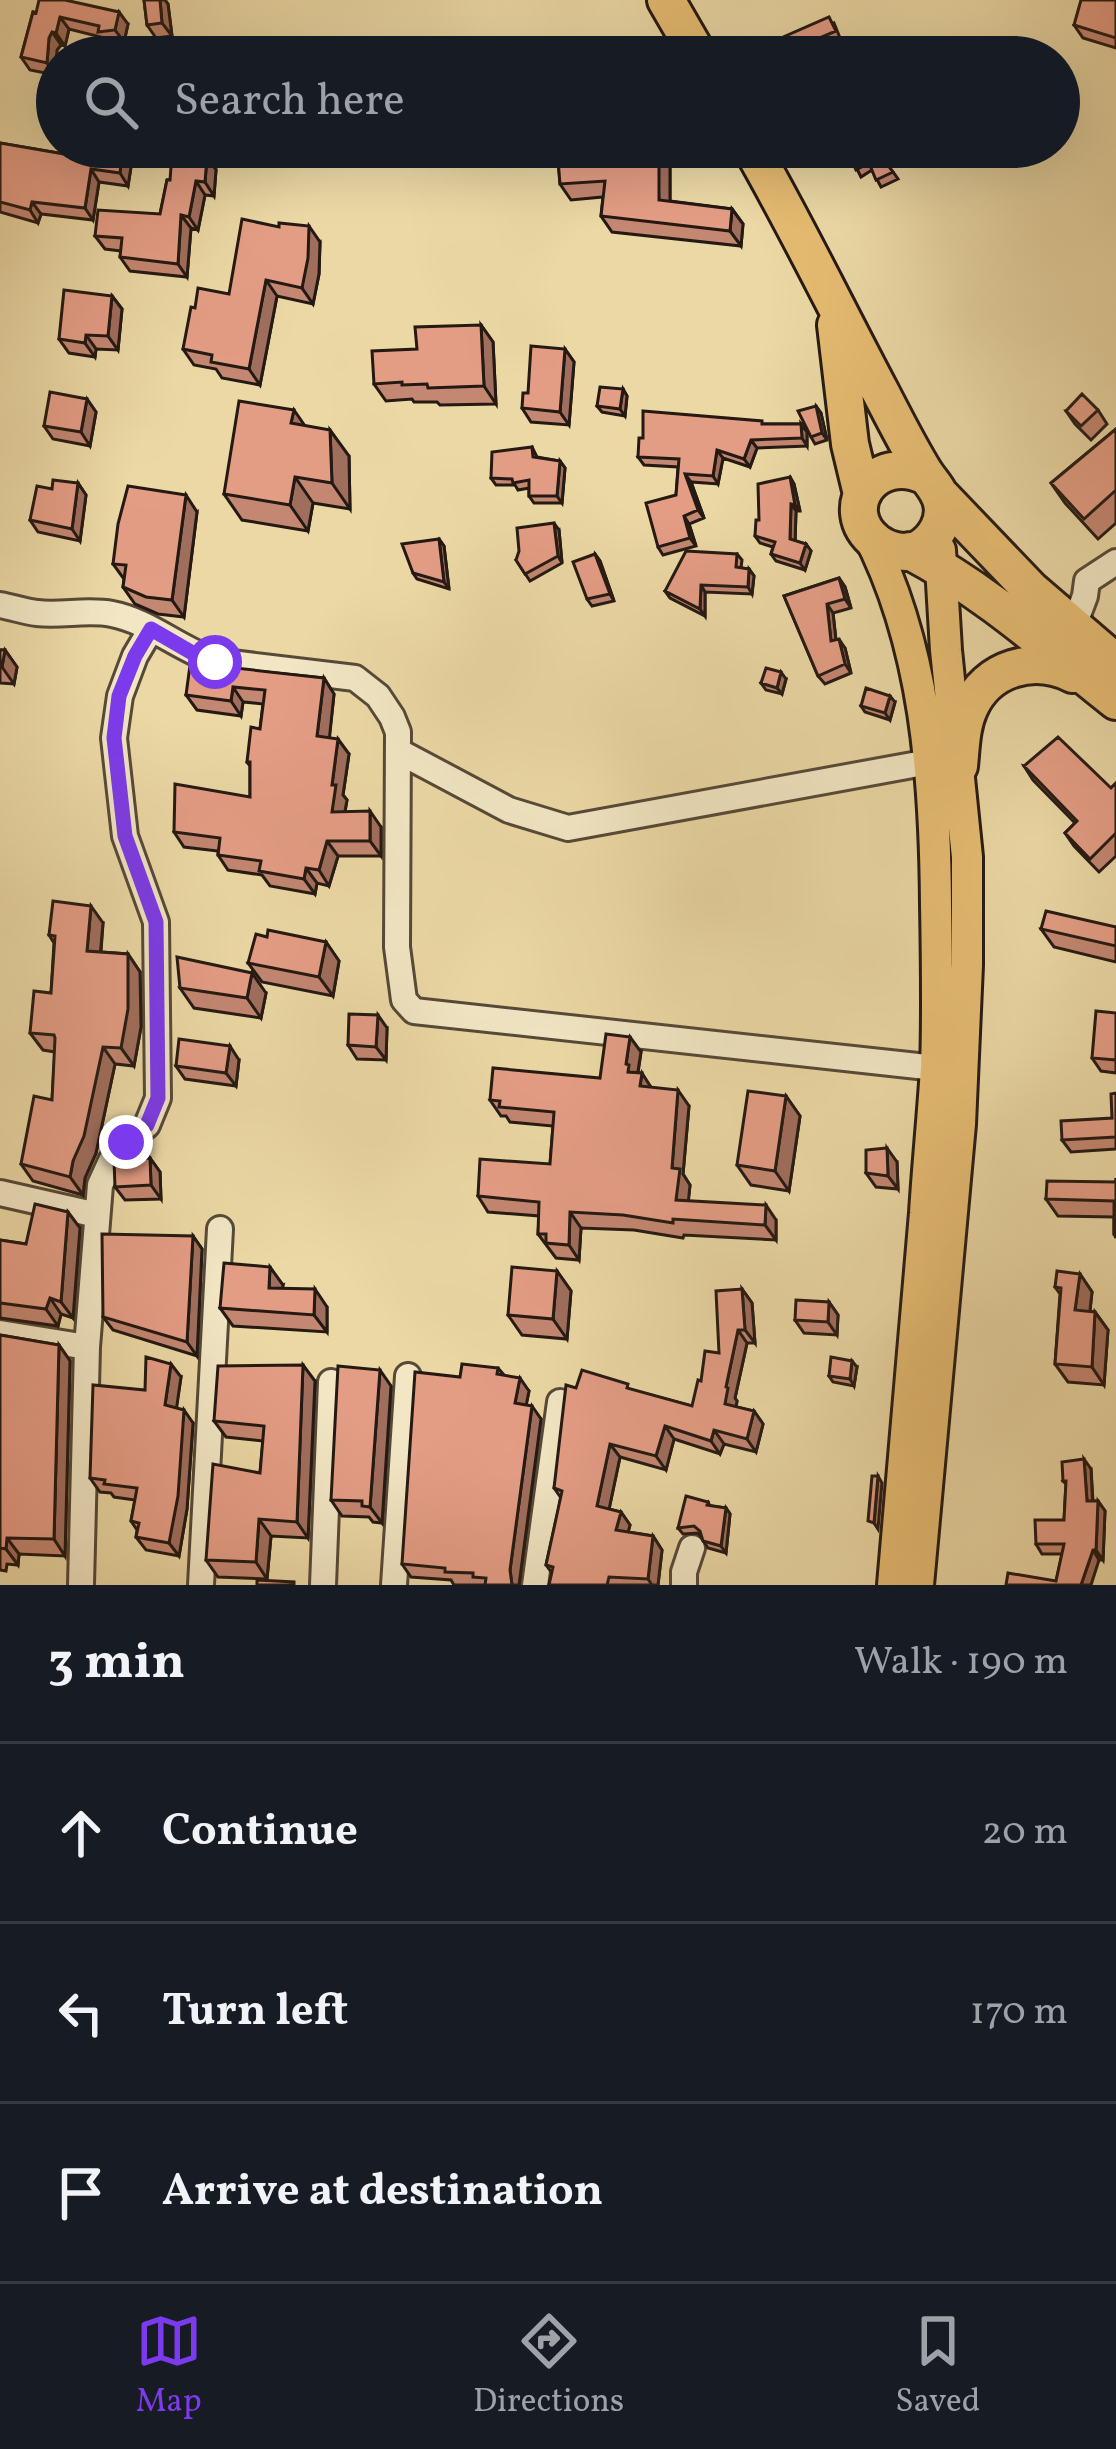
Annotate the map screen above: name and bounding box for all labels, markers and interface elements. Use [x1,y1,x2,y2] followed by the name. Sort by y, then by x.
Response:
[36,36,1080,168] search box
[78,69,144,135] icon: search
[174,71,405,134] text: Search here
[188,635,242,689] route start
[99,1115,153,1169] route end
[48,1628,185,1699] text: 3 min
[854,1636,1068,1690] text: Walk · 190 m
[48,1800,114,1866] icon: ahead
[162,1801,358,1864] text: Continue
[982,1806,1068,1860] text: 20 m
[48,1980,114,2046] icon: left
[162,1981,348,2044] text: Turn left
[970,1986,1068,2040] text: 170 m
[48,2160,114,2226] icon: arrive
[162,2161,603,2224] text: Arrive at destination
[136,2308,202,2426] tab: Map
[473,2308,624,2426] tab: Directions
[895,2308,980,2426] tab: Saved

